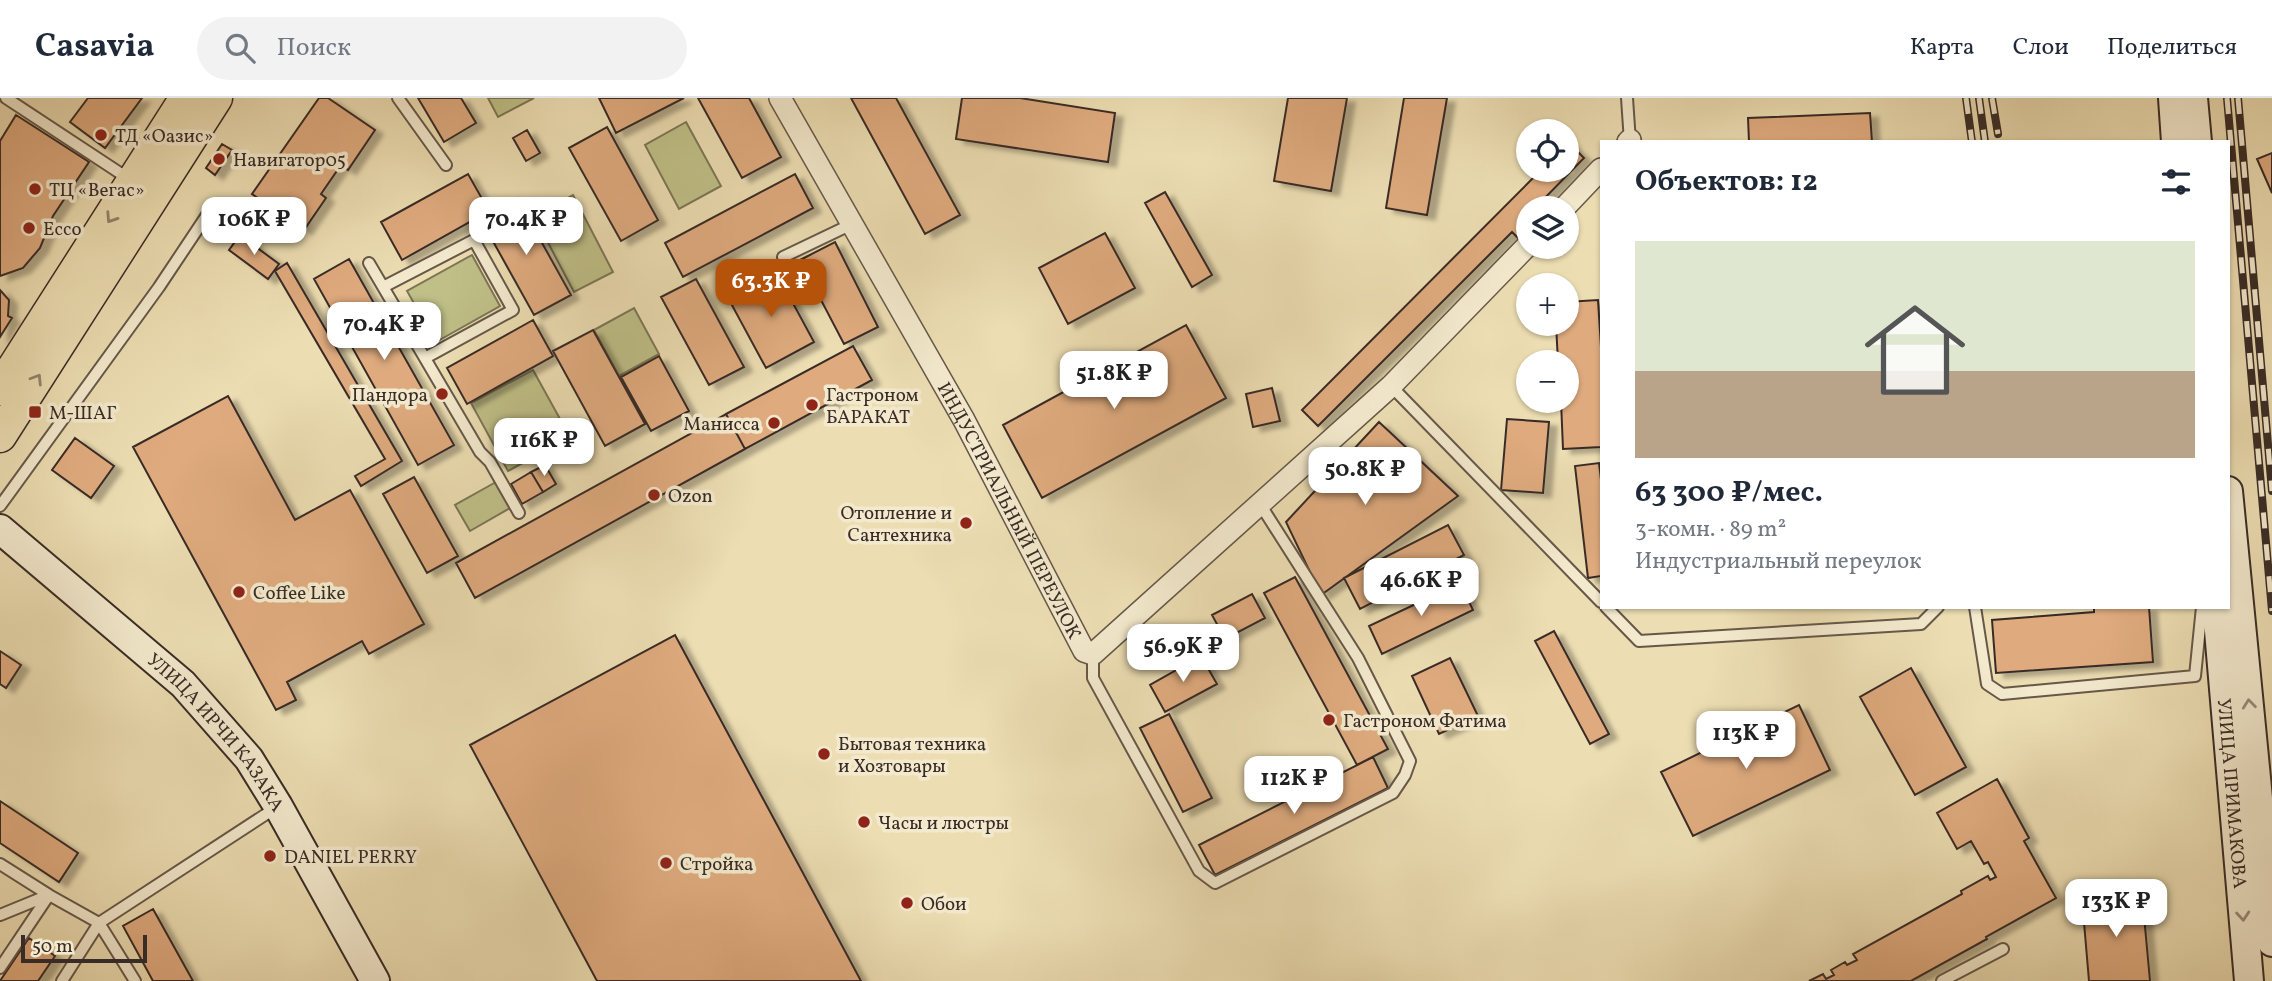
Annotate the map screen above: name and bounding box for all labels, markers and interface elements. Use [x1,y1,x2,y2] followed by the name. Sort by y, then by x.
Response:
[197,17,687,80] search box
[35,25,155,71] text: Casavia
[221,29,259,67] icon: search
[277,30,351,66] text: Поиск
[1910,31,1975,65] text: Карта
[2013,31,2069,65] text: Слои
[2107,31,2237,65] text: Поделиться
[1516,119,1579,413] map controls
[1516,119,1579,182] button: locate
[115,124,213,150] place label: ТД «Оазис»
[93,127,109,143] marker: ТД «Оазис»
[233,148,346,174] place label: Навигатор05
[211,151,227,167] marker: Навигатор05
[1635,161,1818,203] text: Объектов: 12
[2157,163,2195,201] icon: filters
[49,178,145,204] place label: ТЦ «Вегас»
[27,181,43,197] marker: ТЦ «Вегас»
[1516,196,1579,259] button: layers
[197,198,311,257] pin: 106K ₽
[461,198,591,257] pin: 70.4K ₽
[217,204,291,236] text: 106K ₽
[485,204,567,236] text: 70.4K ₽
[106,210,119,223] one-way arrow
[43,217,82,243] place label: Ecco
[21,220,37,236] marker: Ecco
[706,260,836,319] pin: 63.3K ₽
[731,266,811,298] text: 63.3K ₽
[1516,273,1579,336] button: +
[1852,287,1978,413] icon: home
[319,302,449,362] pin: 70.4K ₽
[343,309,425,341] text: 70.4K ₽
[1516,350,1579,413] button: −
[1049,352,1179,411] pin: 51.8K ₽
[1076,358,1152,390] text: 51.8K ₽
[29,373,42,386] one-way arrow
[930,378,1087,644] street label: ИНДУСТРИАЛЬНЫЙ ПЕРЕУЛОК
[352,383,428,409] place label: Пандора
[826,383,919,431] place label: Гастроном БАРАКАТ
[434,386,450,402] marker: Пандора
[804,397,820,413] marker: Гастроном БАРАКАТ
[49,401,117,427] place label: М-ШАГ
[27,404,43,420] marker: М-ШАГ
[683,412,760,438] place label: Манисса
[766,415,782,431] marker: Манисса
[487,418,601,478] pin: 116K ₽
[510,425,578,457] text: 116K ₽
[1300,448,1430,507] pin: 50.8K ₽
[1324,454,1406,486] text: 50.8K ₽
[1635,472,1823,514] text: 63 300 ₽/мес.
[668,484,713,510] place label: Ozon
[646,487,662,503] marker: Ozon
[840,501,952,549] place label: Отопление и Сантехника
[1635,514,1786,546] text: 3-комн. · 89 m²
[958,515,974,531] marker: Отопление и Сантехника
[1635,546,1921,578] text: Индустриальный переулок
[1356,559,1486,618] pin: 46.6K ₽
[1380,565,1462,597] text: 46.6K ₽
[253,581,345,607] place label: Coffee Like
[231,584,247,600] marker: Coffee Like
[1118,624,1248,684] pin: 56.9K ₽
[1143,631,1223,663] text: 56.9K ₽
[141,648,290,817] street label: УЛИЦА ИРЧИ КАЗАКА
[2210,697,2252,890] street label: УЛИЦА ПРИМАКОВА
[2242,698,2257,709] one-way arrow
[1343,709,1507,735] place label: Гастроном Фатима
[1321,712,1337,728] marker: Гастроном Фатима
[1689,712,1803,771] pin: 113K ₽
[1712,718,1780,750] text: 113K ₽
[838,732,986,780] place label: Бытовая техника и Хозтовары
[816,746,832,762] marker: Бытовая техника и Хозтовары
[1237,756,1351,816] pin: 112K ₽
[1260,763,1328,795] text: 112K ₽
[878,811,1009,837] place label: Часы и люстры
[856,814,872,830] marker: Часы и люстры
[284,845,417,871] place label: DANIEL PERRY
[262,848,278,864] marker: DANIEL PERRY
[680,852,753,878] place label: Стройка
[658,855,674,871] marker: Стройка
[2059,880,2173,939] pin: 133K ₽
[2081,886,2151,918] text: 133K ₽
[921,892,967,918] place label: Обои
[899,895,915,911] marker: Обои
[2235,910,2250,922] one-way arrow
[21,932,147,964] scale bar
[32,934,73,960] text: 50 m

